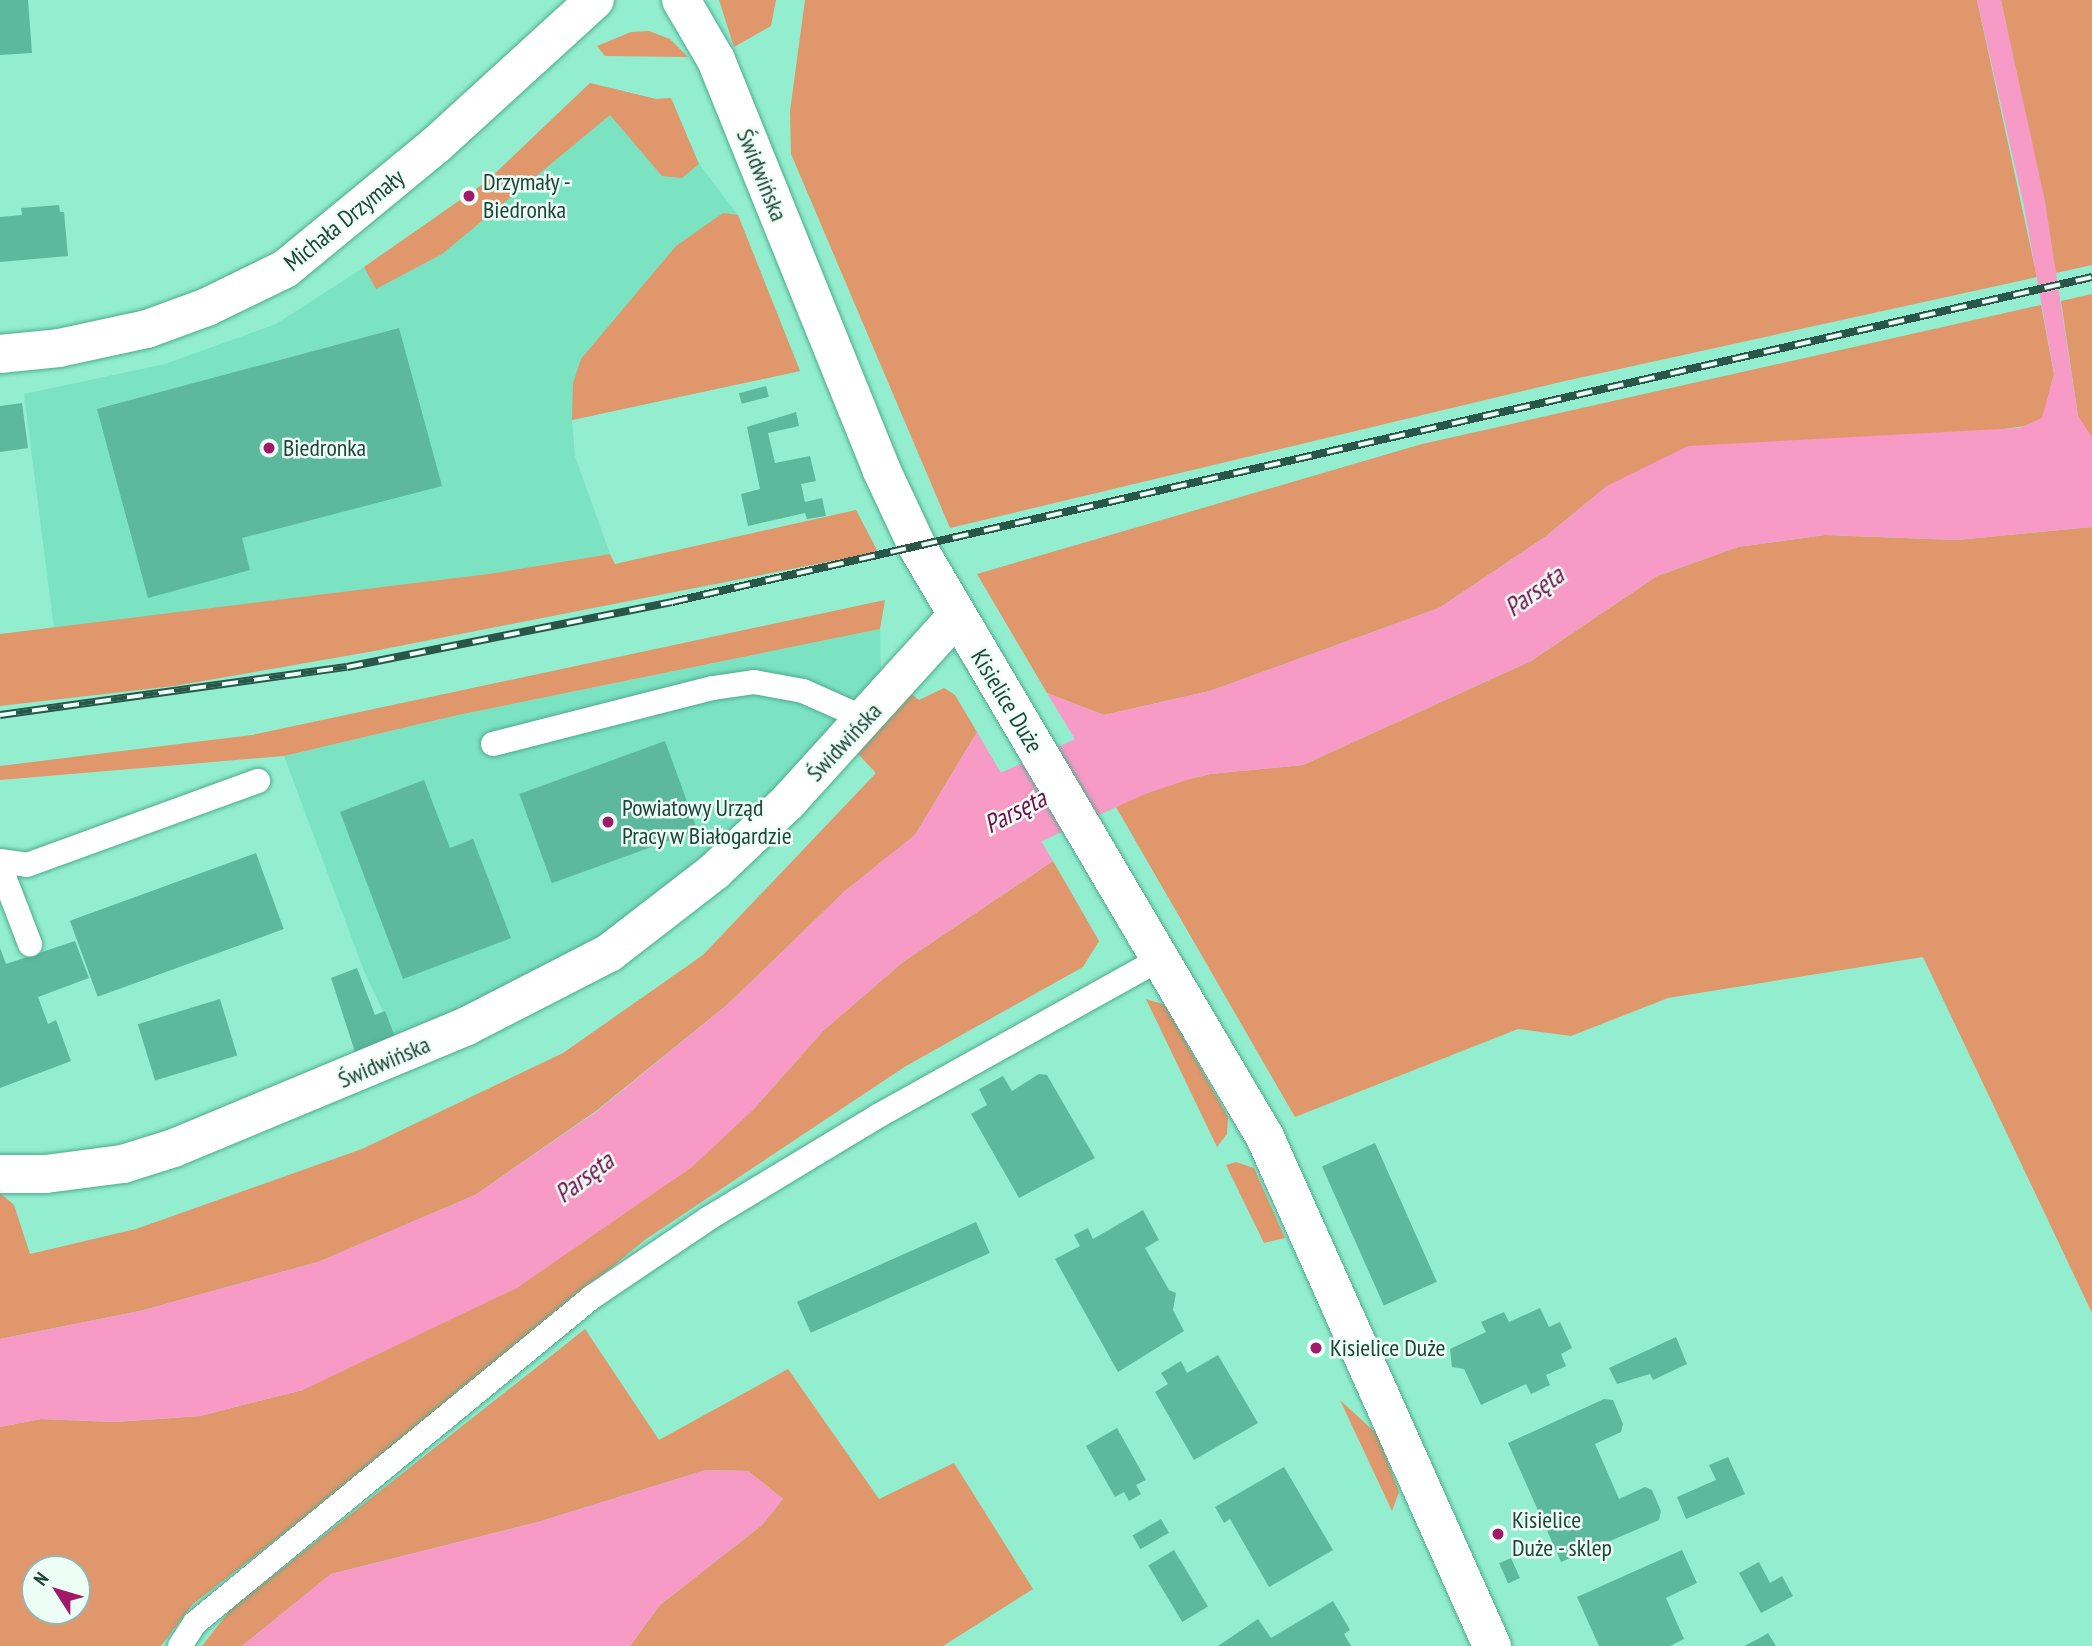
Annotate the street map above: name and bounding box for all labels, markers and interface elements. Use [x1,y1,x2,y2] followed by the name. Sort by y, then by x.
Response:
[730,125,794,225] street label: Świdwińska
[278,163,410,277] street label: Michała Drzymały
[483,168,572,224] place label: Drzymały - Biedronka
[461,188,477,204] marker: Drzymały - Biedronka
[283,434,366,462] place label: Biedronka
[261,440,277,456] marker: Biedronka
[1498,559,1570,623] water label: Parsęta
[965,644,1049,758] street label: Kisielice Duże
[800,697,888,787] street label: Świdwińska
[979,782,1051,840] water label: Parsęta
[622,794,793,850] place label: Powiatowy Urząd Pracy w Białogardzie
[600,814,616,830] marker: Powiatowy Urząd Pracy w Białogardzie
[334,1030,434,1094] street label: Świdwińska
[548,1145,620,1209] water label: Parsęta
[1330,1334,1445,1362] place label: Kisielice Duże
[1308,1340,1324,1356] marker: Kisielice Duże
[1512,1506,1614,1562] place label: Kisielice Duże - sklep
[1490,1526,1506,1542] marker: Kisielice Duże - sklep
[21,1555,91,1625] north arrow
[28,1567,53,1590] text: N

